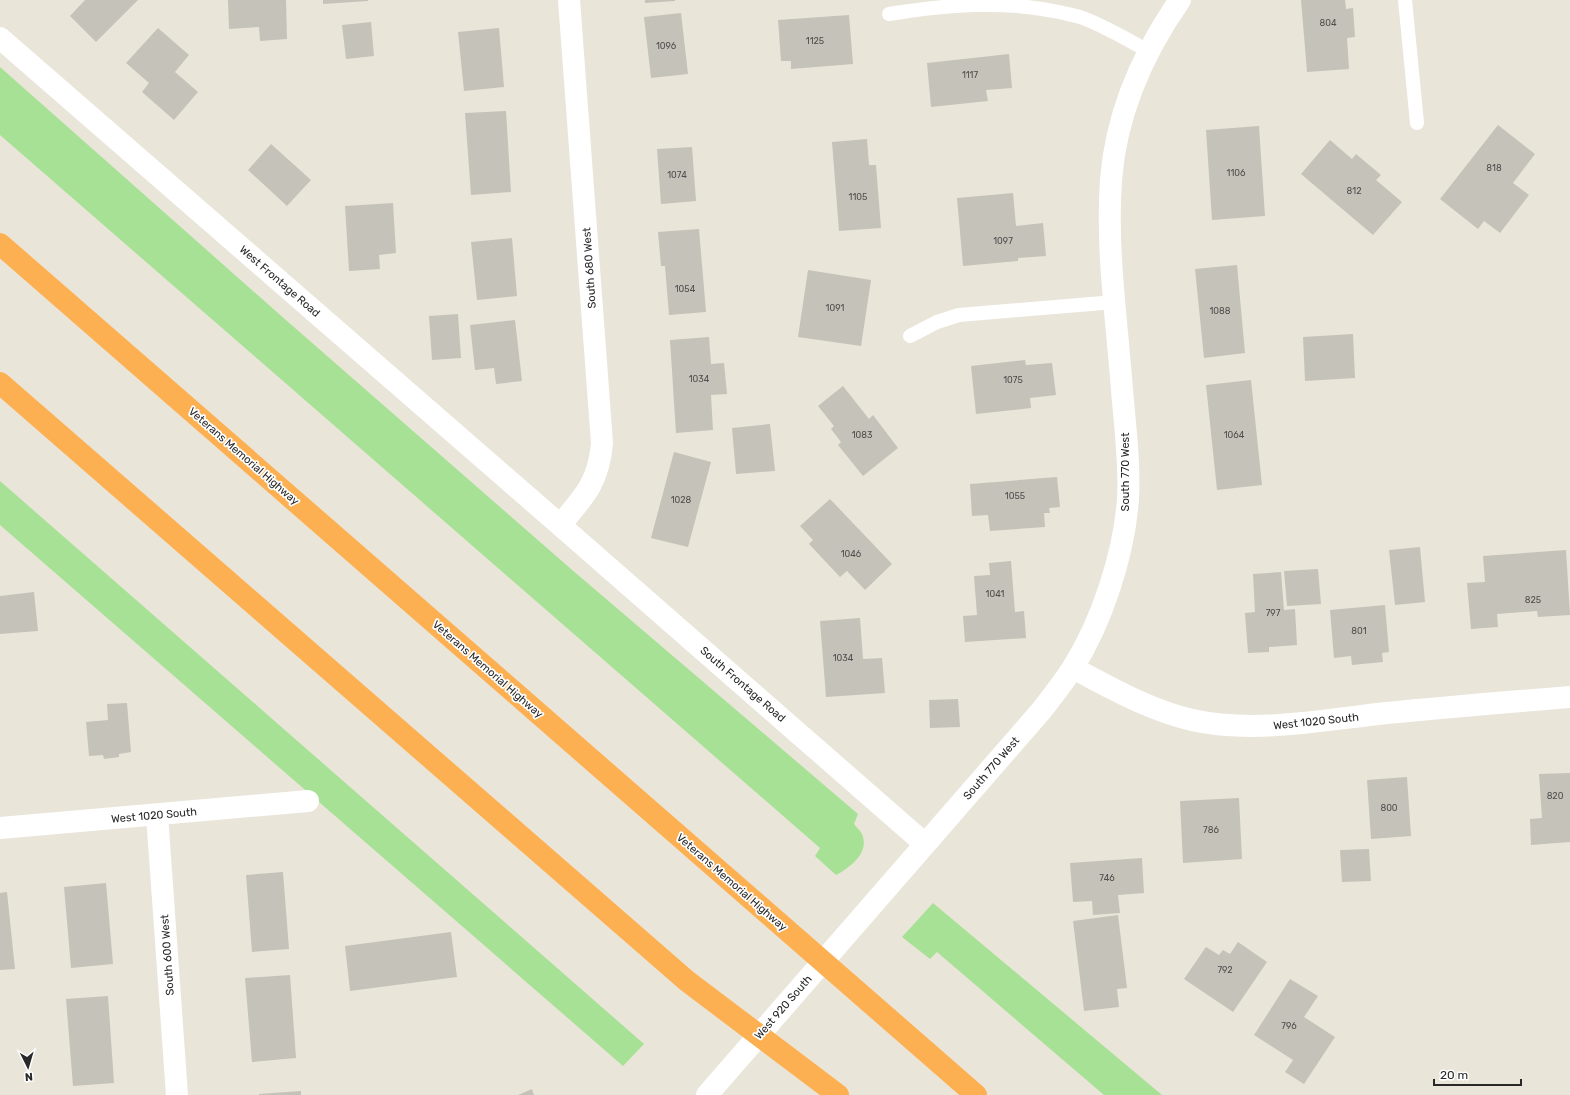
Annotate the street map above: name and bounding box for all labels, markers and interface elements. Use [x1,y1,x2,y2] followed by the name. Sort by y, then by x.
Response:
[1319,18,1337,28] house number: 804
[806,36,824,46] house number: 1125
[656,41,677,51] house number: 1096
[962,70,978,80] house number: 1117
[1486,163,1502,173] house number: 818
[1227,168,1246,178] house number: 1106
[667,170,687,180] house number: 1074
[1347,186,1361,196] house number: 812
[849,192,867,202] house number: 1105
[580,226,599,309] street label: South 680 West
[993,236,1013,246] house number: 1097
[237,243,323,320] street label: West Frontage Road
[675,284,696,294] house number: 1054
[826,303,845,313] house number: 1091
[1209,306,1231,316] house number: 1088
[689,374,710,384] house number: 1034
[1003,375,1023,385] house number: 1075
[186,405,302,508] street label: Veterans Memorial Highway
[852,430,872,440] house number: 1083
[1224,430,1245,440] house number: 1064
[1119,432,1132,511] street label: South 770 West
[1005,491,1025,501] house number: 1055
[671,495,692,505] house number: 1028
[841,549,862,559] house number: 1046
[986,589,1005,599] house number: 1041
[1525,595,1541,605] house number: 825
[1266,608,1281,618] house number: 797
[430,618,546,721] street label: Veterans Memorial Highway
[1351,626,1367,636] house number: 801
[697,644,788,725] street label: South Frontage Road
[833,653,854,663] house number: 1034
[1273,711,1359,732] street label: West 1020 South
[961,734,1023,802] street label: South 770 West
[1547,791,1564,801] house number: 820
[1380,803,1398,813] house number: 800
[111,805,197,826] street label: West 1020 South
[1203,825,1219,835] house number: 786
[674,831,790,934] street label: Veterans Memorial Highway
[1099,873,1115,883] house number: 746
[158,913,177,996] street label: South 600 West
[1217,965,1233,975] house number: 792
[752,973,815,1042] street label: West 920 South
[1281,1021,1297,1031] house number: 796
[8,1047,48,1087] north arrow
[1434,1061,1521,1087] scale bar
[1440,1068,1468,1082] text: 20 m
[24,1070,33,1083] text: N

